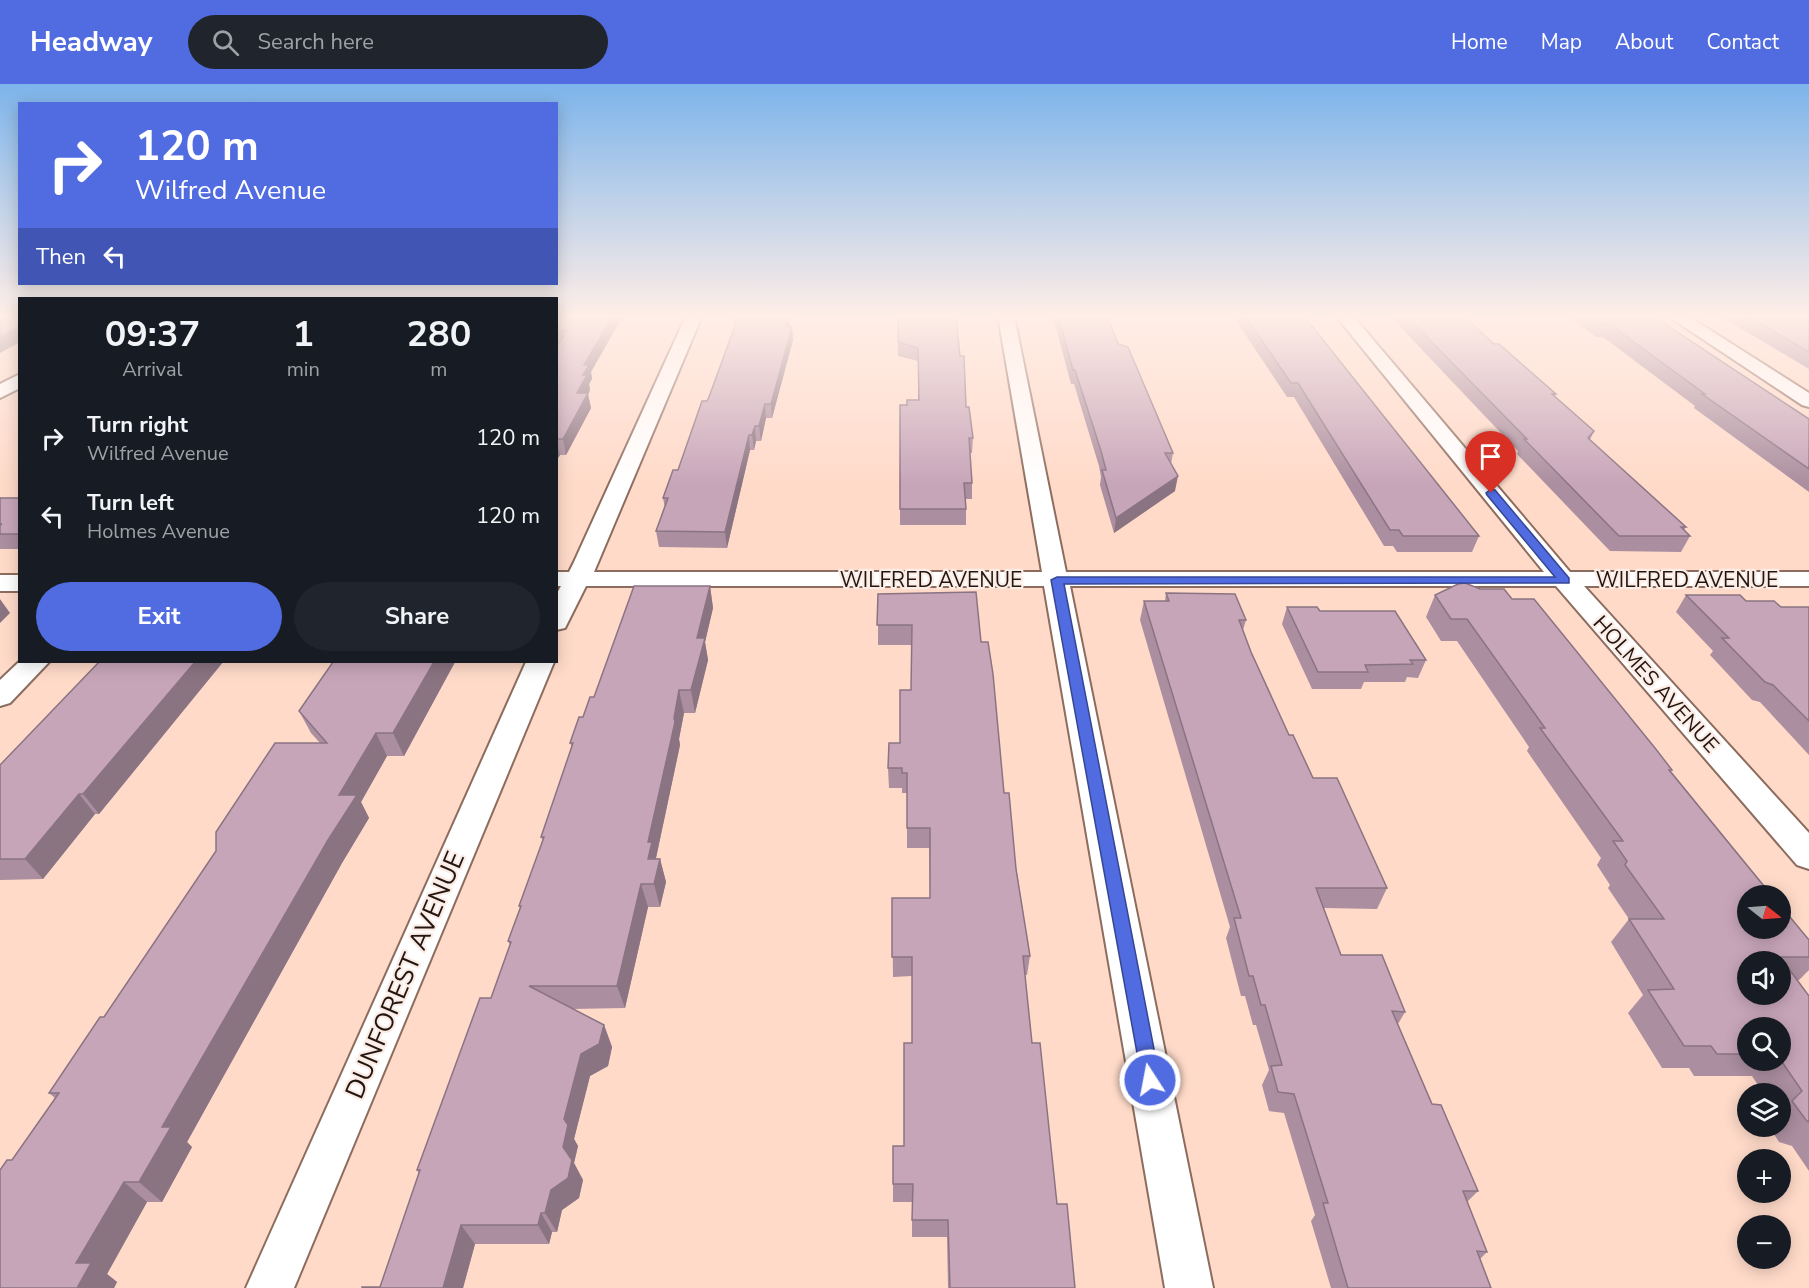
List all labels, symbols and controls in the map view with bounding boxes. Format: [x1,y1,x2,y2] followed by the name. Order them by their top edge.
[188,15,608,69] search box
[30,23,152,61] text: Headway
[209,26,242,59] icon: search
[257,27,374,57] text: Search here
[1451,28,1508,56] text: Home
[1541,28,1582,56] text: Map
[1615,28,1673,56] text: About
[1706,28,1779,56] text: Contact
[135,118,259,175] text: 120 m
[36,126,114,204] icon: right
[135,172,326,209] text: Wilfred Avenue
[98,240,131,273] icon: left
[36,242,86,272] text: Then
[105,310,200,359] text: 09:37
[292,310,314,359] text: 1
[406,310,471,359] text: 280
[122,356,182,383] text: Arrival
[287,356,320,383] text: min
[430,356,447,383] text: m
[87,410,188,440] text: Turn right
[36,422,69,455] icon: right
[476,423,540,453] text: 120 m
[1465,431,1516,493] pin
[87,440,229,467] text: Wilfred Avenue
[1474,440,1507,473] icon: arrive
[87,488,174,518] text: Turn left
[36,500,69,533] icon: left
[476,501,540,531] text: 120 m
[87,518,230,545] text: Holmes Avenue
[840,566,1022,594] street label: WILFRED AVENUE
[1596,566,1778,594] street label: WILFRED AVENUE
[36,582,282,651] button: Exit
[294,582,540,651] button: Share
[1587,609,1725,759] street label: HOLMES AVENUE
[337,846,473,1104] street label: DUNFOREST AVENUE
[1737,885,1791,939] north arrow
[1737,885,1791,1269] map controls
[1737,951,1791,1005] button: sound
[1737,1017,1791,1071] button: search
[1118,1048,1182,1112] position arrow
[1737,1083,1791,1137] button: layers
[1737,1149,1791,1203] button: +
[1737,1215,1791,1269] button: −

